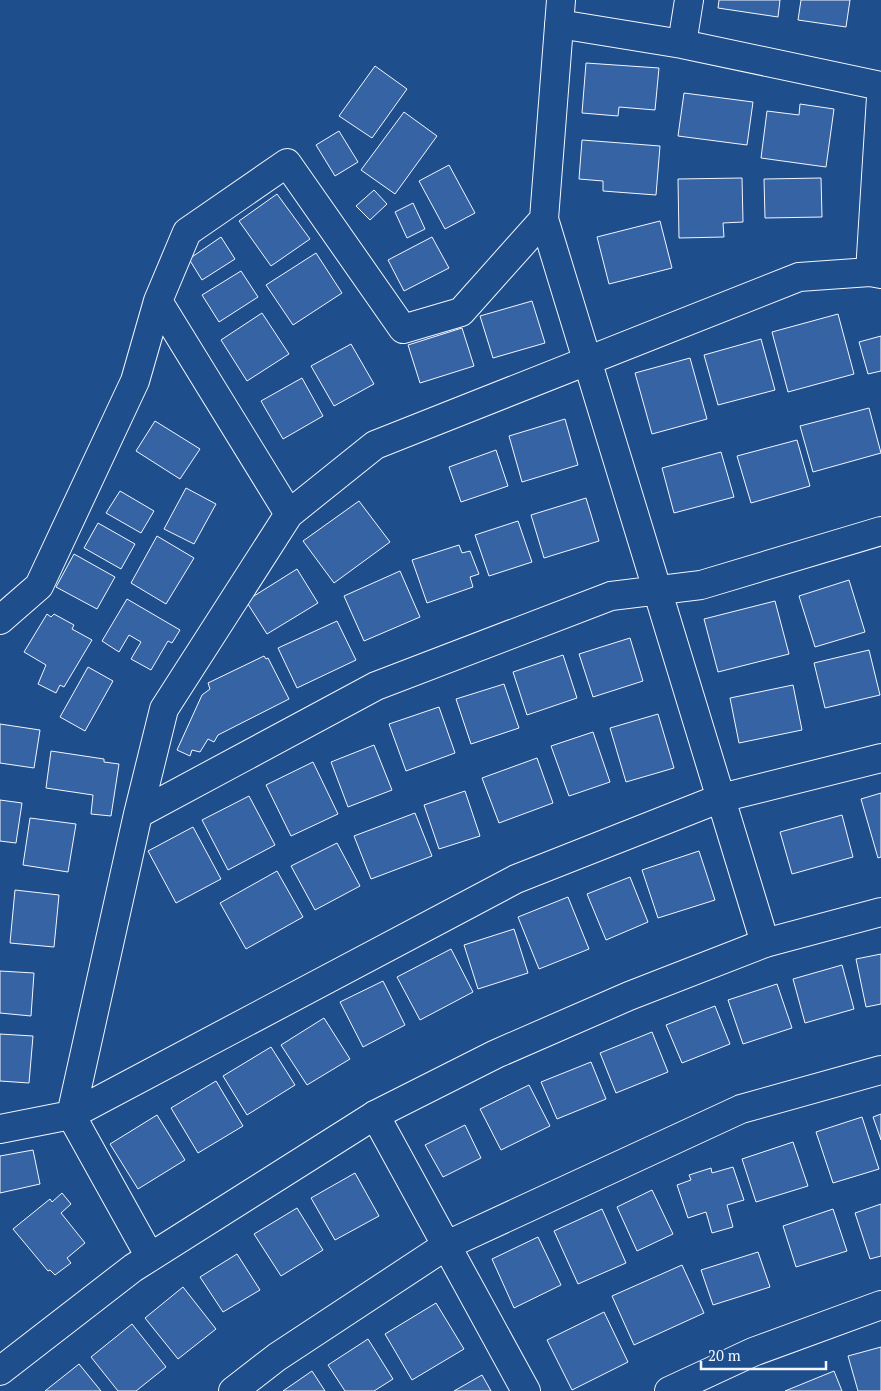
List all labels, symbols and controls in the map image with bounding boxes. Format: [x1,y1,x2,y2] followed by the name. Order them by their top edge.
[701,1338,826,1370] scale bar
[708,1345,741,1365] text: 20 m

